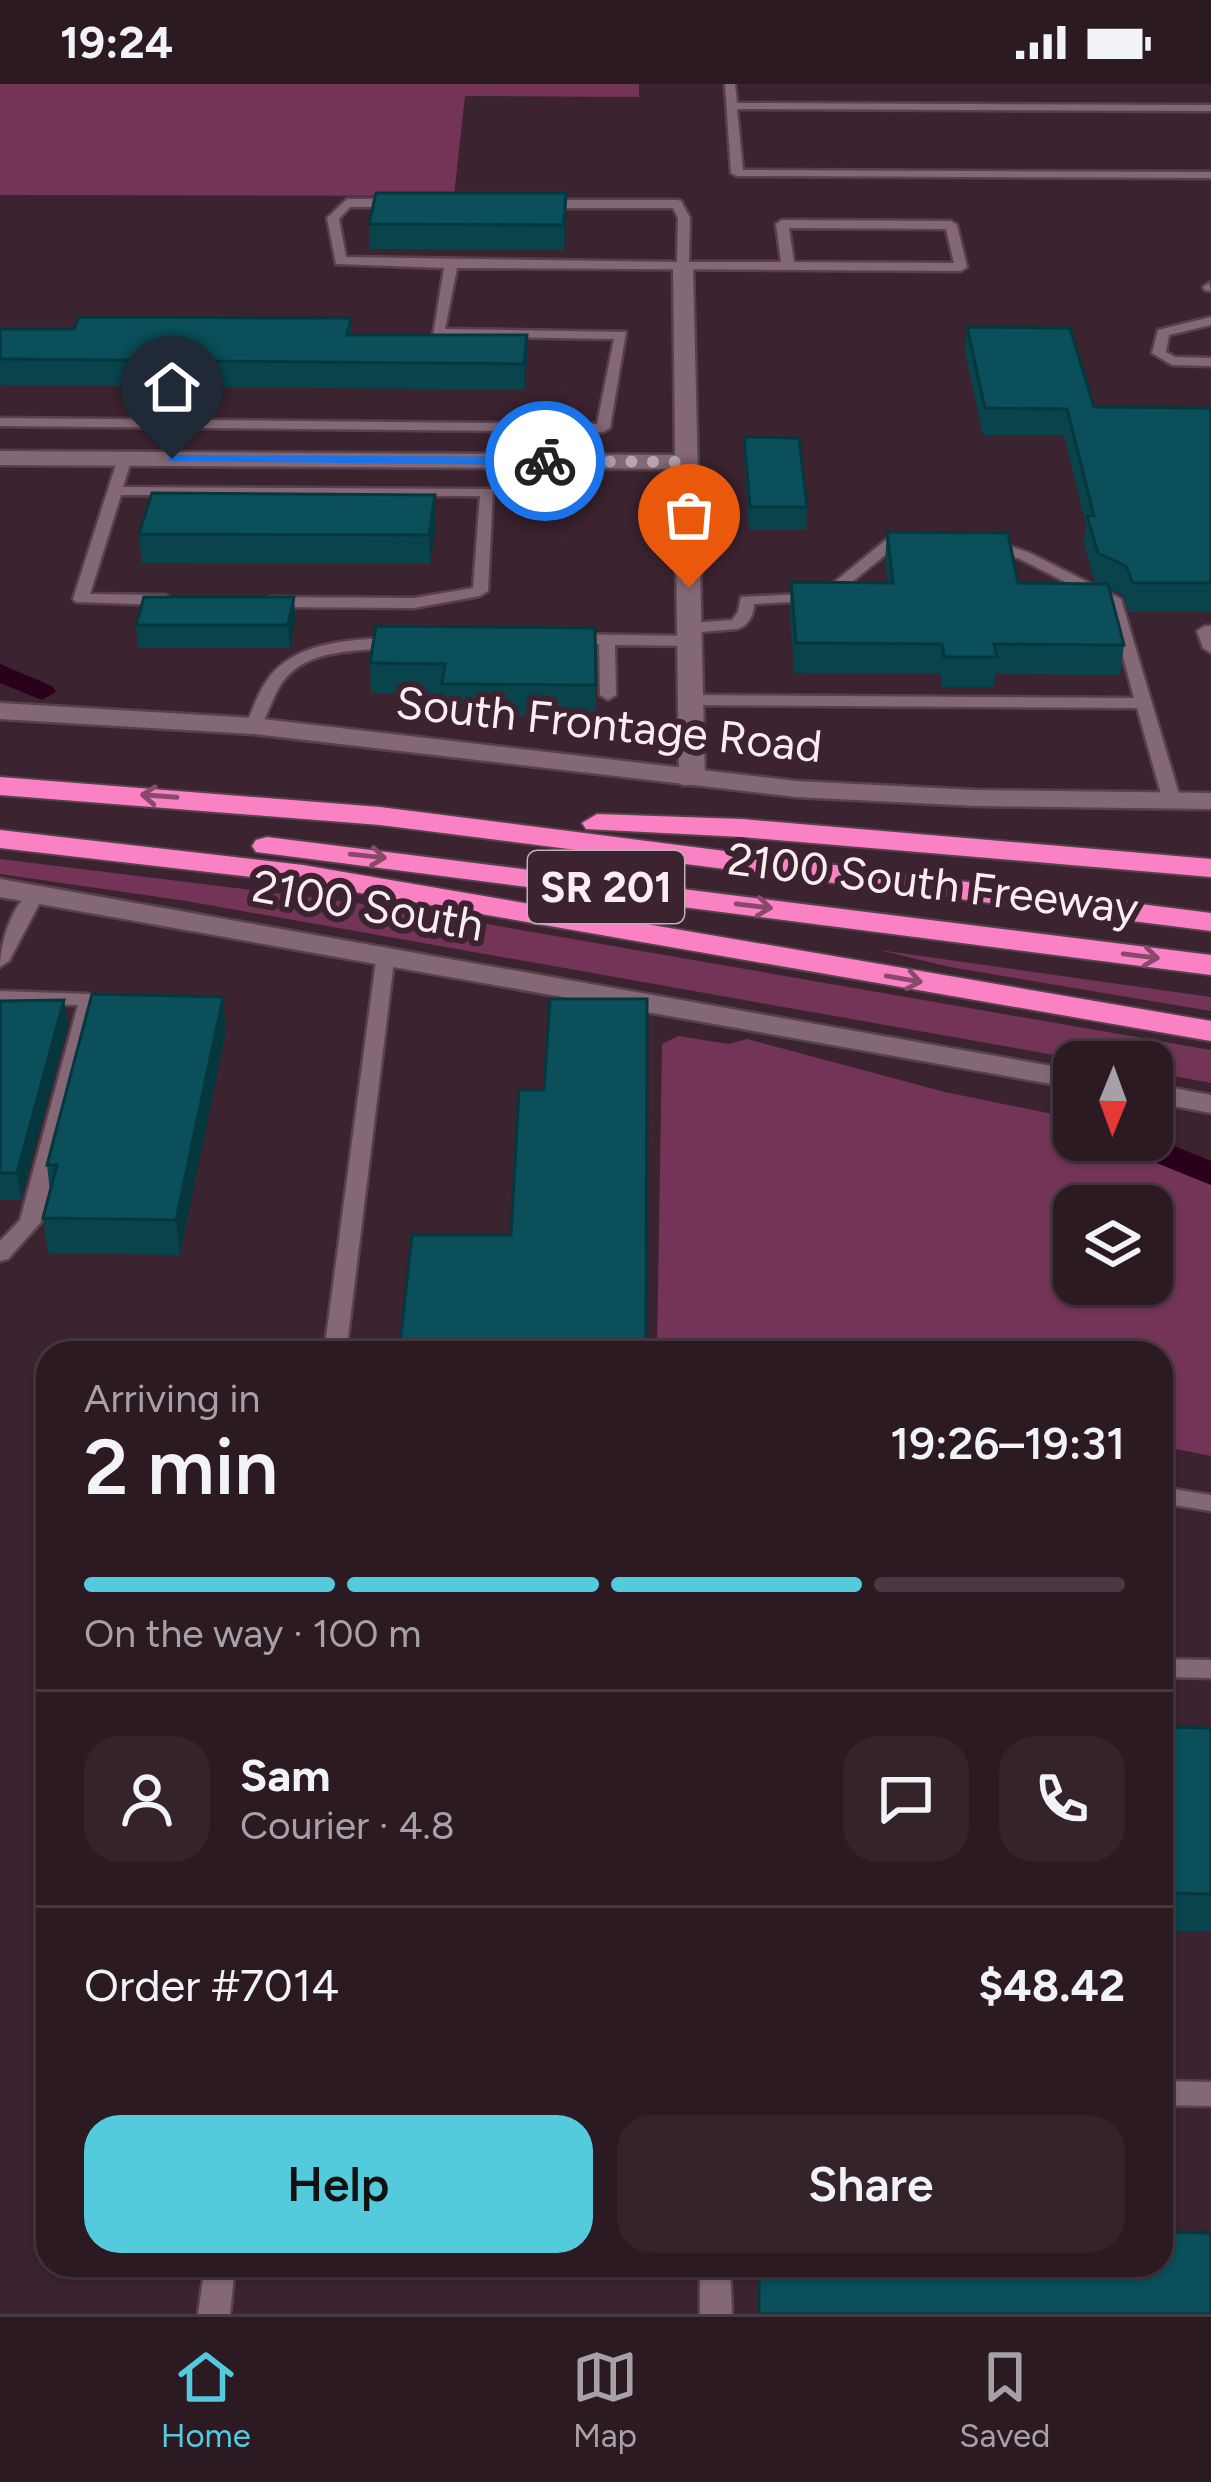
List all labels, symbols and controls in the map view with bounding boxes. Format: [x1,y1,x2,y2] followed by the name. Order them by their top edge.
[60,15,173,69] text: 19:24
[121,336,223,459] pin
[139,354,205,420] icon: home
[485,401,605,521] courier
[512,428,578,494] icon: bike
[638,464,740,587] pin
[656,482,722,548] icon: bag
[393,675,825,773] street label: South Frontage Road
[140,784,179,807] one-way arrow
[725,831,1142,935] street label: 2100 South Freeway
[347,845,386,868] one-way arrow
[528,851,684,923] road number: SR 201
[248,858,488,952] street label: 2100 South
[734,895,773,917] one-way arrow
[1121,945,1160,967] one-way arrow
[884,968,923,991] one-way arrow
[1053,1041,1173,1161] north arrow
[1053,1041,1173,1305] map controls
[1053,1185,1173,1305] button: layers
[84,1375,260,1422] text: Arriving in
[890,1416,1125,1470] text: 19:26–19:31
[84,1420,278,1514] text: 2 min
[84,1610,421,1657] text: On the way · 100 m
[84,1736,210,1862] button: person
[843,1736,969,1862] button: chat
[999,1736,1125,1862] button: phone
[240,1748,331,1802] text: Sam
[240,1802,455,1849] text: Courier · 4.8
[84,1958,339,2012] text: Order #7014
[978,1958,1125,2012] text: $48.42
[84,2115,593,2253] button: Help
[617,2115,1125,2253] button: Share
[161,2344,251,2455] tab: Home
[572,2344,638,2455] tab: Map
[959,2344,1050,2455] tab: Saved

